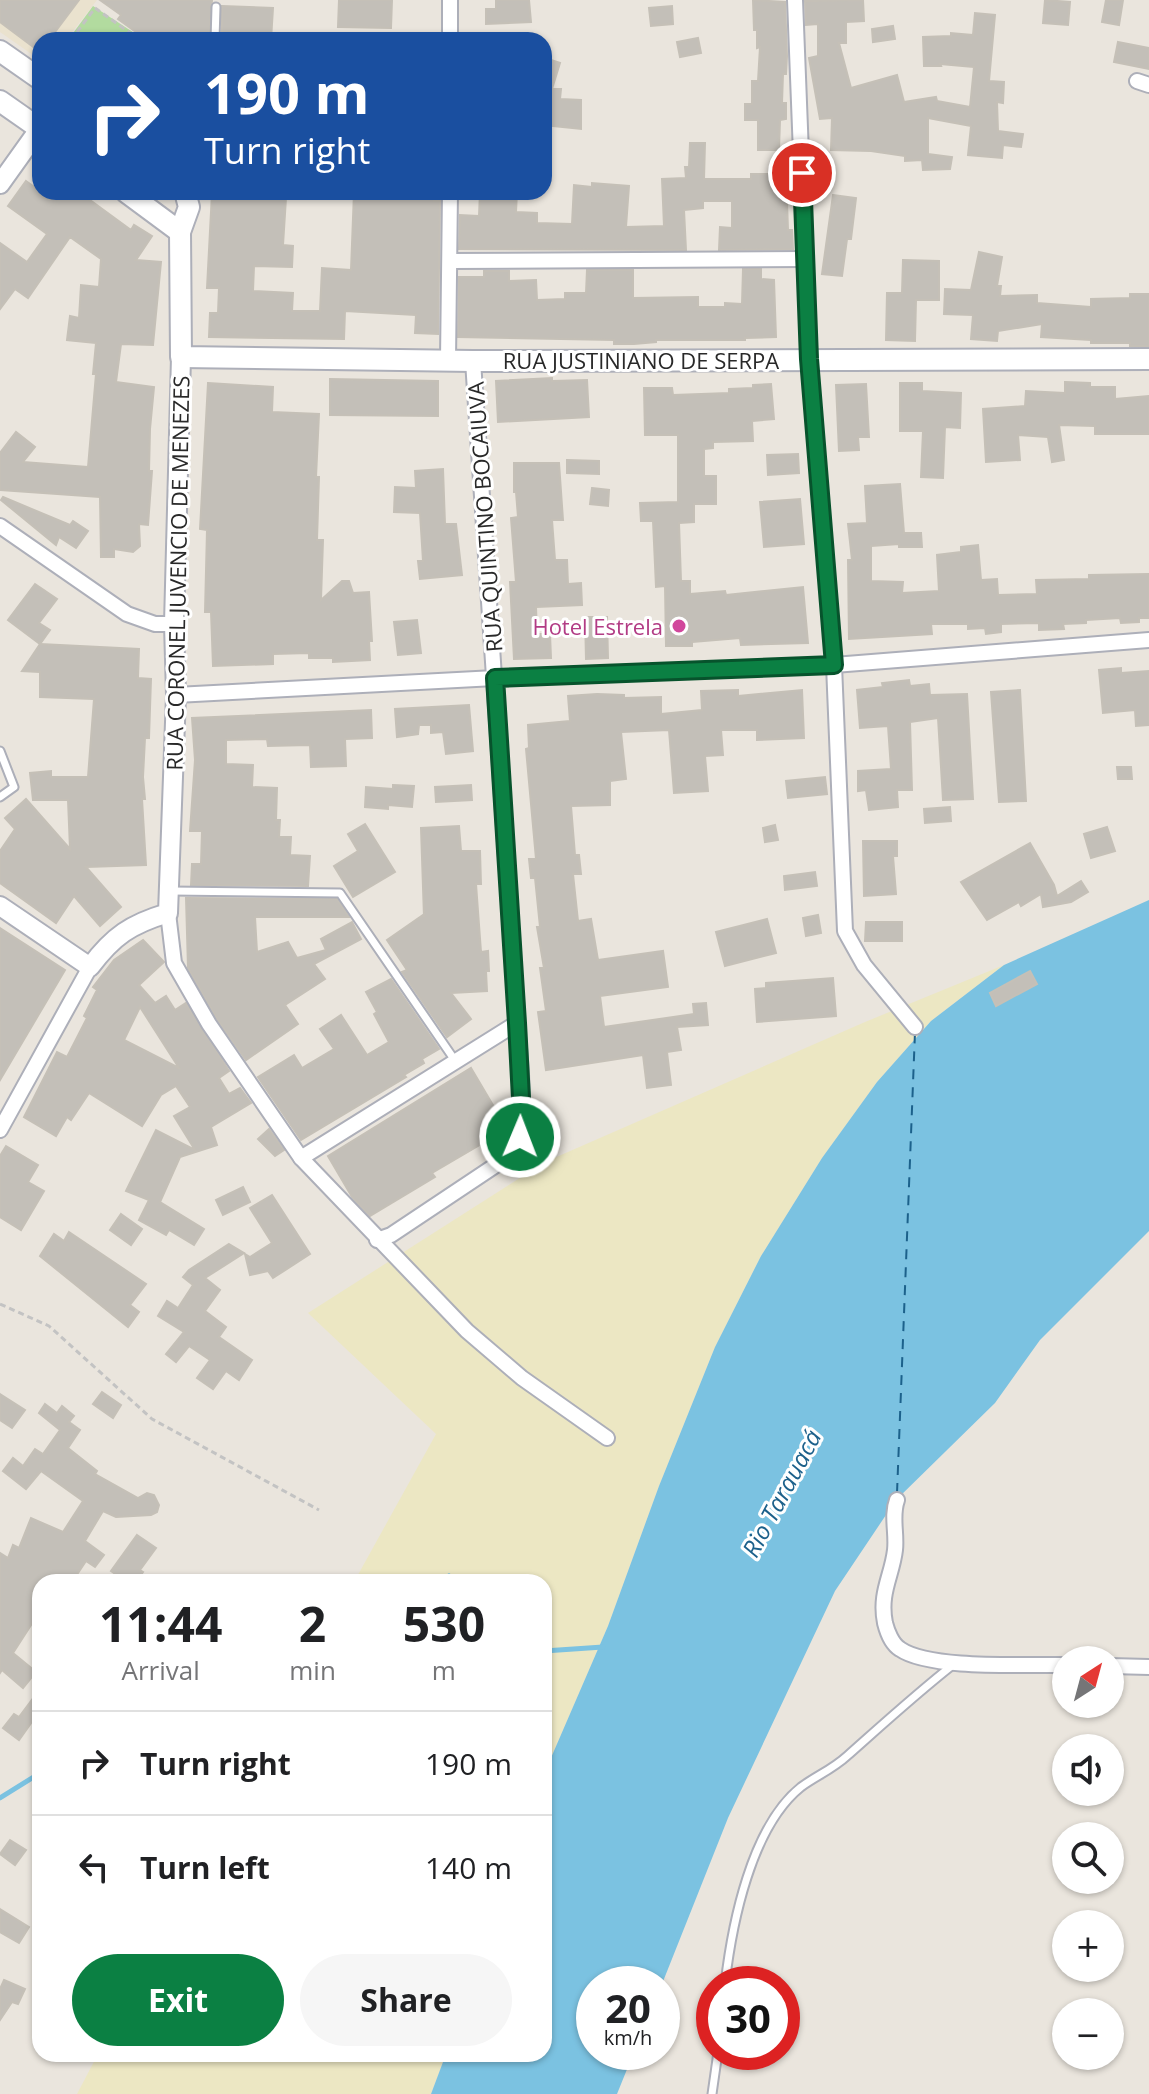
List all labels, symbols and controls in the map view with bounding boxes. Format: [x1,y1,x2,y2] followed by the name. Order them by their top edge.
[204,54,370,130] text: 190 m
[72,64,176,168] icon: right
[204,126,370,175] text: Turn right
[768,139,836,207] pin
[780,151,824,195] icon: arrive
[503,345,779,375] street label: RUA JUSTINIANO DE SERPA
[159,375,195,771] street label: RUA CORONEL JUVENCIO DE MENEZES
[460,381,508,653] street label: RUA QUINTINO BOCAIUVA
[532,611,663,641] place label: Hotel Estrela
[670,617,688,635] marker: Hotel Estrela
[478,1095,562,1179] position arrow
[734,1423,829,1563] water label: Rio Tarauacá
[99,1591,222,1656] text: 11:44
[299,1591,326,1656] text: 2
[403,1591,485,1656] text: 530
[1052,1646,1124,1718] north arrow
[1052,1646,1124,2070] map controls
[121,1652,200,1688] text: Arrival
[289,1652,336,1688] text: min
[432,1652,456,1688] text: m
[1052,1734,1124,1806] button: sound
[72,1741,116,1785] icon: right
[140,1743,291,1784] text: Turn right
[425,1743,512,1784] text: 190 m
[1052,1822,1124,1894] button: search
[72,1845,116,1889] icon: left
[140,1847,270,1888] text: Turn left
[425,1847,512,1888] text: 140 m
[1052,1910,1124,1982] button: +
[72,1954,284,2046] button: Exit
[300,1954,512,2046] button: Share
[696,1966,800,2070] speed limit sign: 30
[605,1980,651,2035] text: 20
[1052,1998,1124,2070] button: −
[604,2024,652,2051] text: km/h

